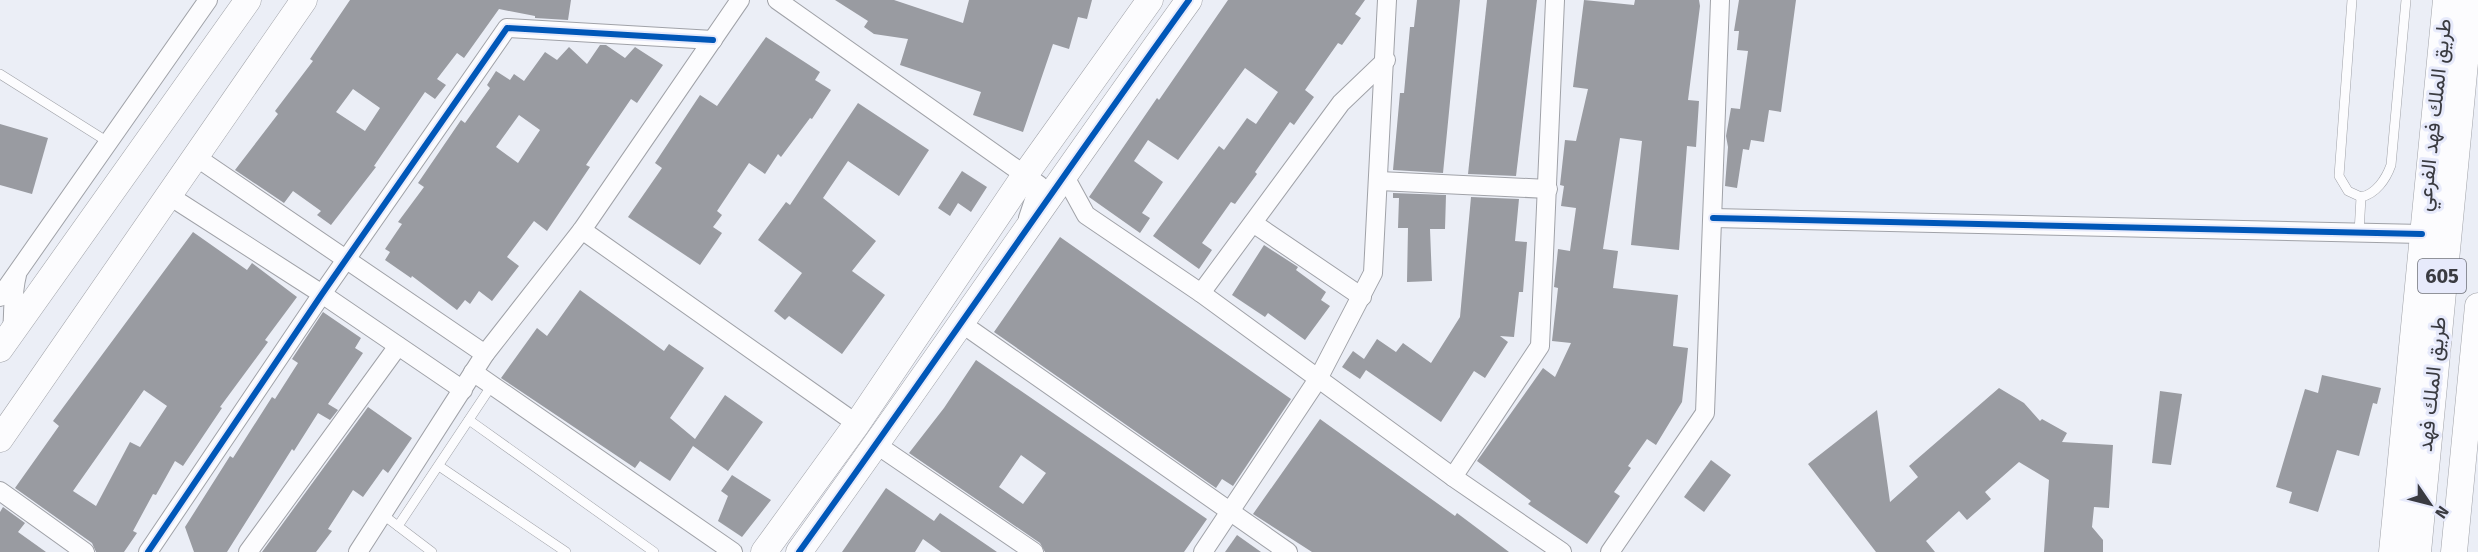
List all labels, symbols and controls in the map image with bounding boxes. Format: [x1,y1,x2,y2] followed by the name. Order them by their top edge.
[2411,17,2461,213] street label: طريق الملك فهد الفرعي
[2418,259,2466,293] road number: 605
[2412,315,2452,453] street label: طريق الملك فهد
[2400,474,2460,534] north arrow
[2431,503,2453,522] text: N

